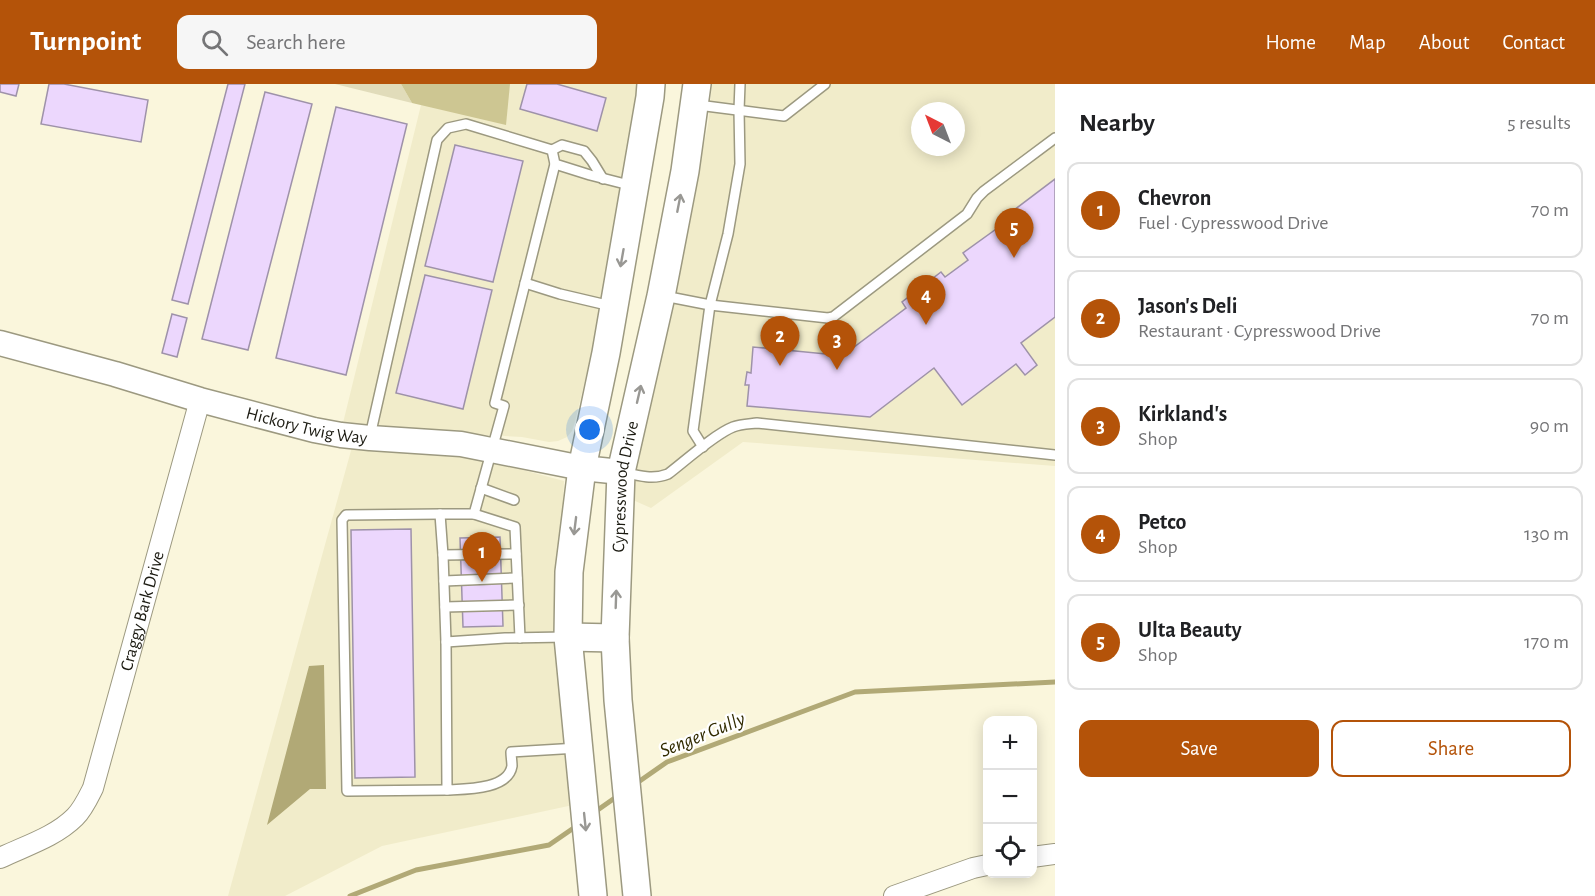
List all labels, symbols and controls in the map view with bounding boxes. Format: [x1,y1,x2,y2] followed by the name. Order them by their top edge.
[177,15,597,69] search box
[198,26,231,59] icon: search
[30,28,141,56] text: Turnpoint
[246,31,346,53] text: Search here
[1265,32,1316,53] text: Home
[1349,32,1386,53] text: Map
[1419,32,1469,53] text: About
[1502,32,1565,53] text: Contact
[911,102,965,156] north arrow
[1079,110,1155,136] text: Nearby
[1507,113,1571,133] text: 5 results
[1138,187,1211,209] text: Chevron
[674,194,685,214] one-way arrow
[1097,200,1104,220] text: 1
[1531,200,1569,220] text: 70 m
[994,208,1034,258] pin: 5
[1138,213,1329,233] text: Fuel · Cypresswood Drive
[616,248,627,268] one-way arrow
[906,276,946,325] pin: 4
[1138,295,1238,317] text: Jason's Deli
[1096,308,1105,328] text: 2
[1531,308,1569,328] text: 70 m
[760,316,800,366] pin: 2
[818,320,856,370] pin: 3
[1138,321,1381,341] text: Restaurant · Cypresswood Drive
[634,385,645,404] one-way arrow
[1138,403,1227,425] text: Kirkland's
[244,405,369,448] street label: Hickory Twig Way
[575,415,604,444] your location
[1096,416,1105,436] text: 3
[1530,416,1569,436] text: 90 m
[610,419,642,553] street label: Cypresswood Drive
[1138,429,1178,449] text: Shop
[1138,511,1187,533] text: Petco
[569,516,580,536] one-way arrow
[1095,524,1106,544] text: 4
[1524,524,1569,544] text: 130 m
[462,532,502,582] pin: 1
[1138,537,1178,557] text: Shop
[118,549,168,673] street label: Craggy Bark Drive
[610,590,621,610] one-way arrow
[1138,619,1242,641] text: Ulta Beauty
[1096,632,1105,652] text: 5
[1524,632,1569,652] text: 170 m
[1138,645,1178,665] text: Shop
[657,709,749,761] water label: Senger Gully
[983,716,1037,878] map controls
[983,716,1037,770] button: +
[1079,720,1319,777] button: Save
[1331,720,1571,777] button: Share
[983,770,1037,824] button: −
[580,811,591,831] one-way arrow
[983,824,1037,878] button: locate

